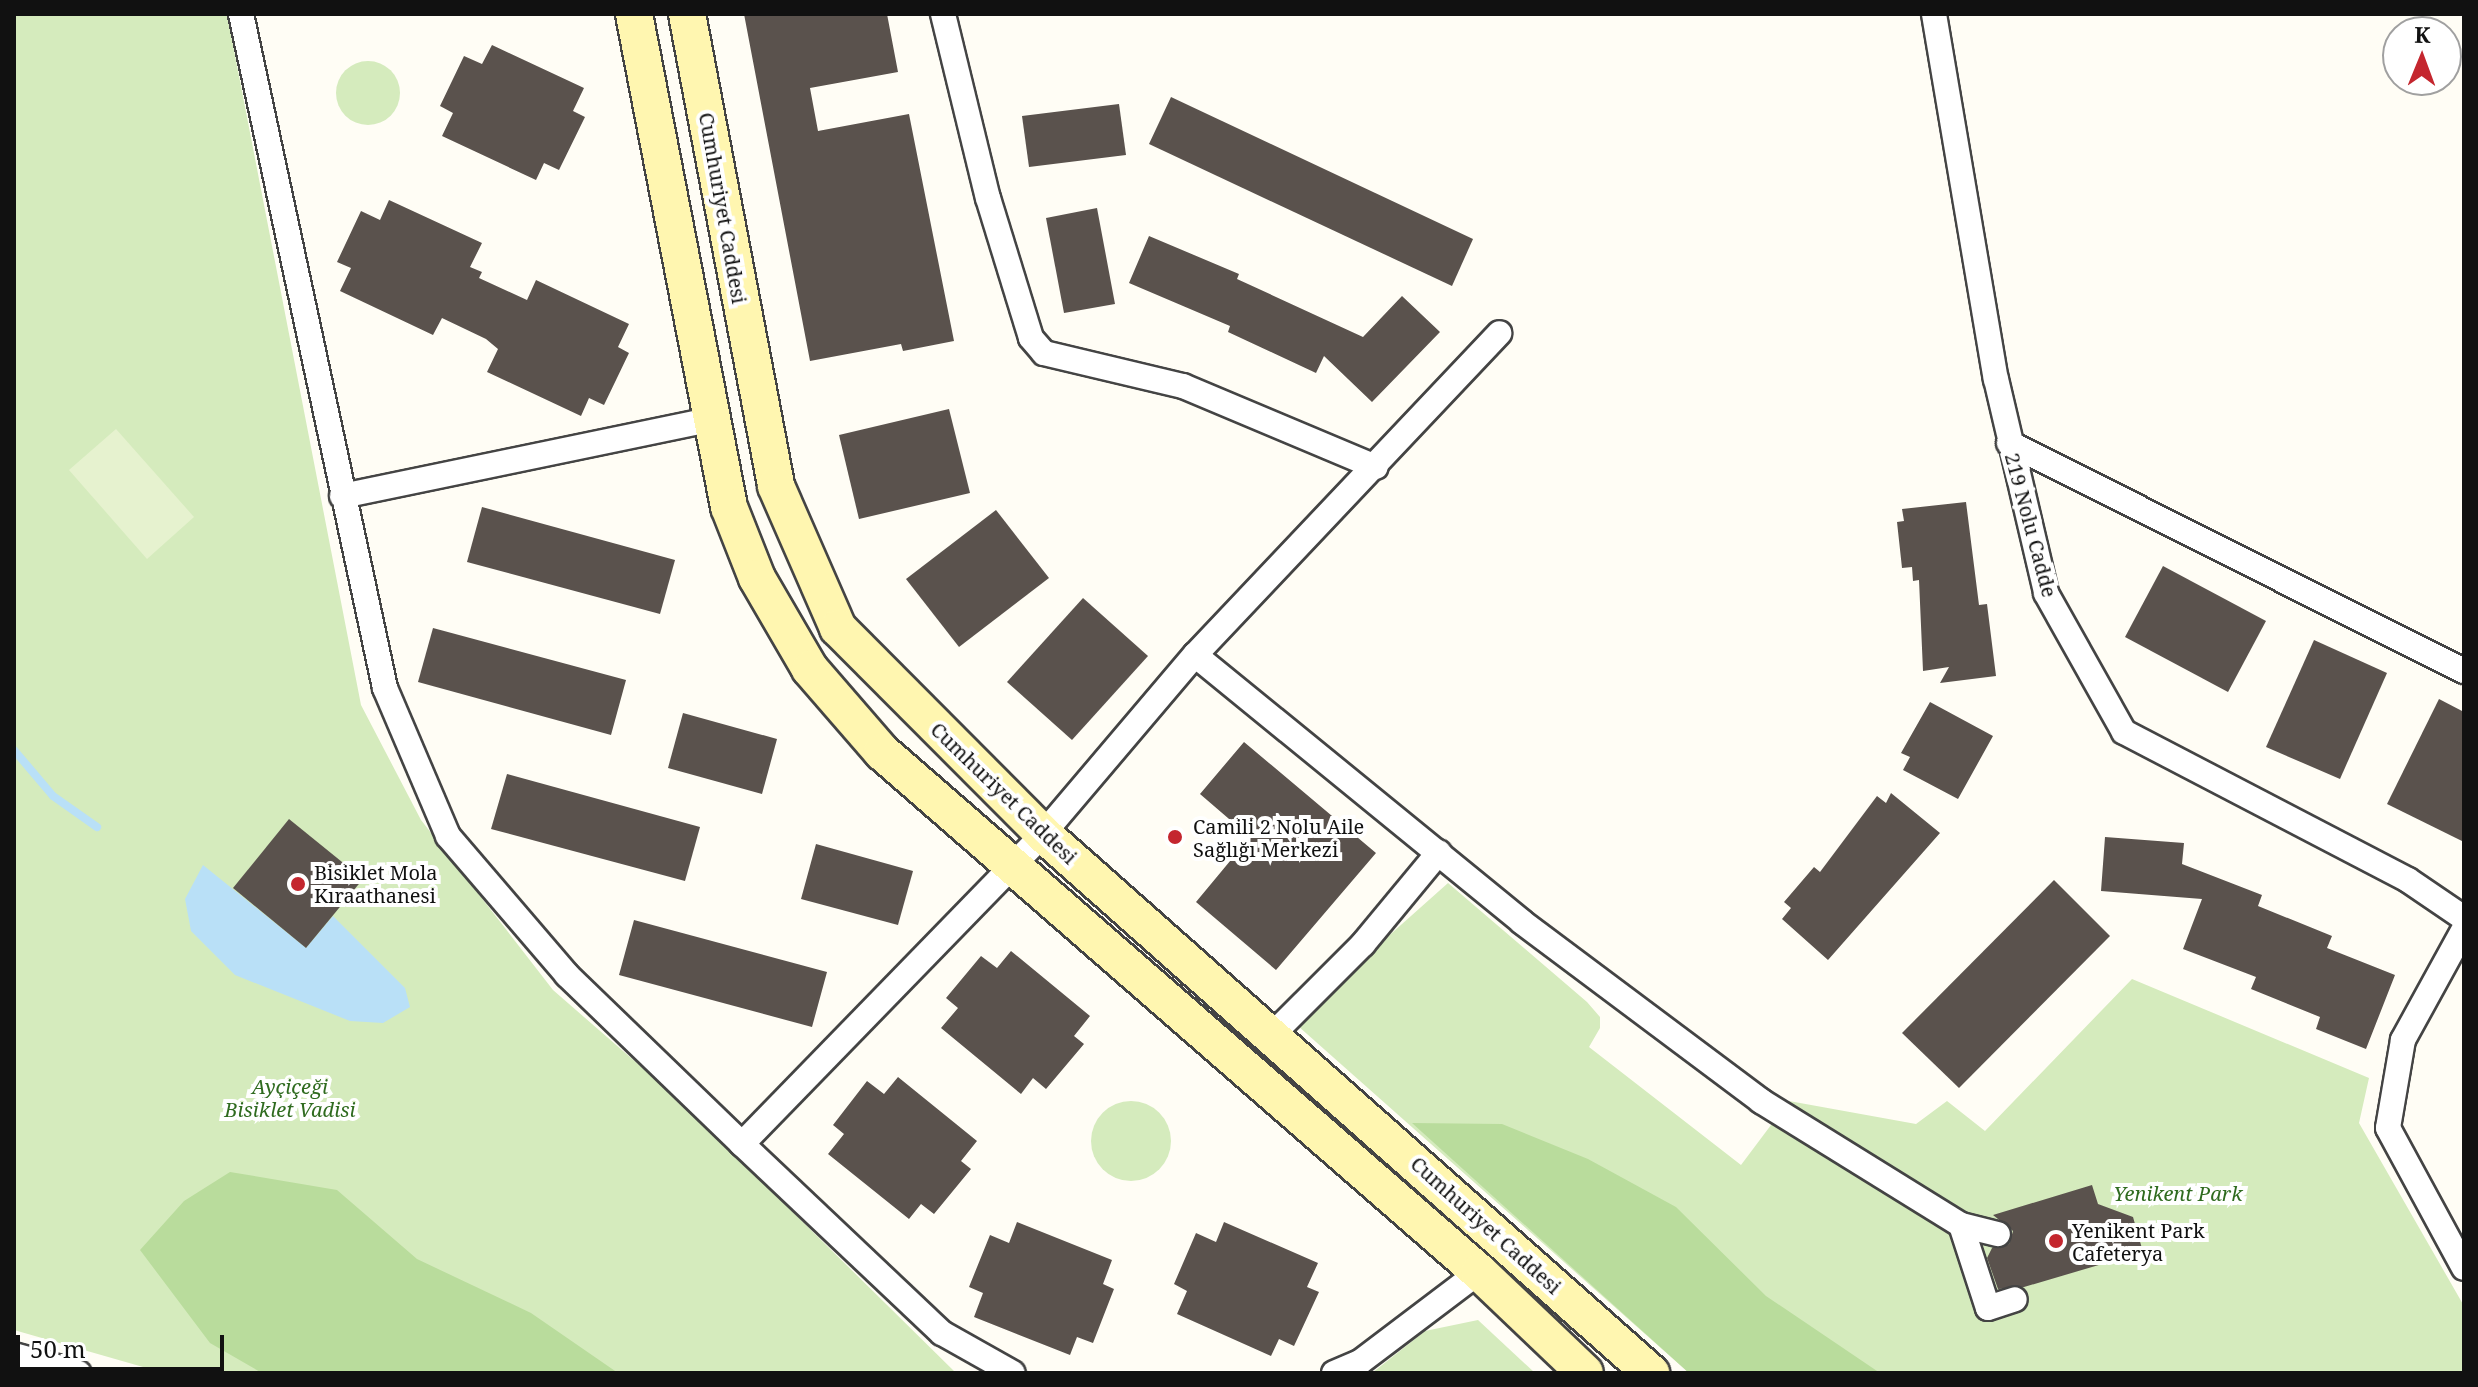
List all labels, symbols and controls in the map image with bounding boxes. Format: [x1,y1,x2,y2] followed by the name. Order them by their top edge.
[2382,16,2462,96] north arrow
[2414,19,2431,49] text: K
[694,111,752,305] street label: Cumhuriyet Caddesi
[2000,450,2062,600] street label: 219 Nolu Cadde
[926,717,1082,869] street label: Cumhuriyet Caddesi
[1193,814,1364,861] place label: Camili 2 Nolu Aile Sağlığı Merkezi
[1164,826,1186,848] marker: Camili 2 Nolu Aile Sağlığı Merkezi
[314,860,437,907] place label: Bisiklet Mola Kıraathanesi
[289,875,307,893] marker: Bisiklet Mola Kıraathanesi
[224,1075,356,1122] park label: Ayçiçeği Bisiklet Vadisi
[1406,1151,1566,1299] street label: Cumhuriyet Caddesi
[2113,1181,2243,1205] park label: Yenikent Park
[2072,1218,2205,1265] place label: Yenikent Park Cafeterya
[2047,1232,2065,1250] marker: Yenikent Park Cafeterya
[20,1319,228,1369] scale bar
[30,1332,86,1365] text: 50 m

